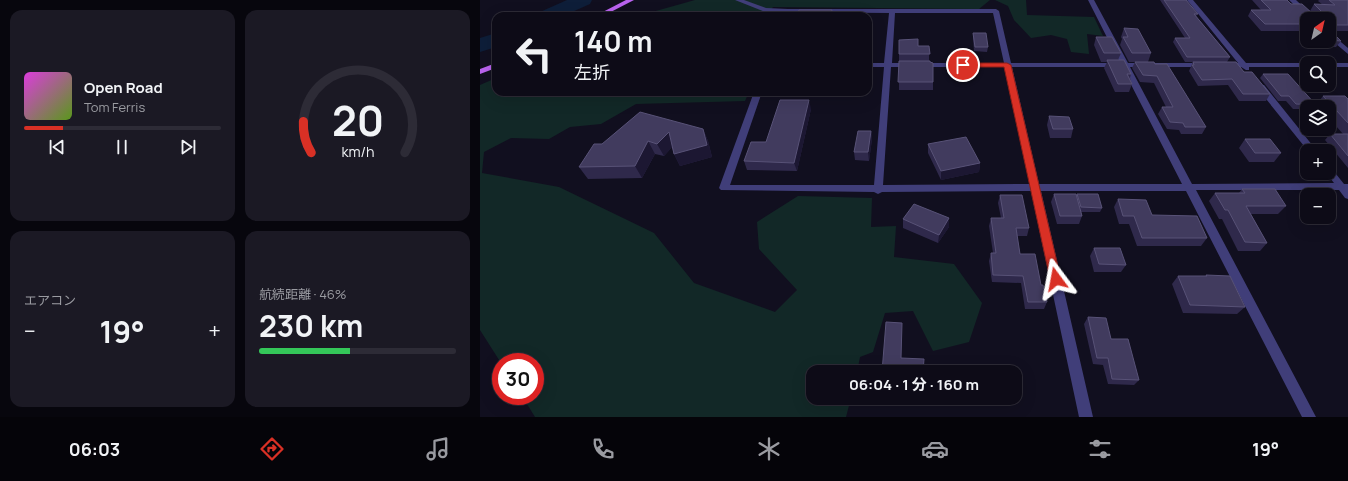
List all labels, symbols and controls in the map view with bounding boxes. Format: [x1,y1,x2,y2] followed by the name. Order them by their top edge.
[1300,12,1336,48] north arrow
[1300,12,1336,224] map controls
[574,22,653,60] text: 140 m
[508,28,560,80] icon: left
[946,48,980,82] pin
[952,54,974,76] icon: arrive
[1300,56,1336,92] button: search
[574,60,610,84] text: 左折
[84,77,163,98] text: Open Road
[331,92,384,148] text: 20
[84,98,145,116] text: Tom Ferris
[1300,100,1336,136] button: layers
[46,136,68,158] icon: previous
[111,136,133,158] icon: pause
[177,136,199,158] icon: next
[341,142,374,161] text: km/h
[1300,144,1336,180] button: +
[1300,188,1336,224] button: −
[1035,258,1077,300] position arrow
[259,285,347,303] text: 航続距離 · 46%
[24,291,76,309] text: エアコン
[259,305,363,346] text: 230 km
[99,311,145,352] text: 19°
[24,316,36,346] text: −
[208,316,221,346] text: +
[492,353,544,405] speed limit sign: 30
[849,374,979,395] text: 06:04 · 1 分 · 160 m
[258,435,286,463] icon: directions
[424,435,452,463] icon: music
[589,435,617,463] icon: phone
[755,435,783,463] icon: climate
[921,435,949,463] icon: car
[1086,435,1114,463] icon: filters
[69,437,120,461] text: 06:03
[1252,437,1279,461] text: 19°

